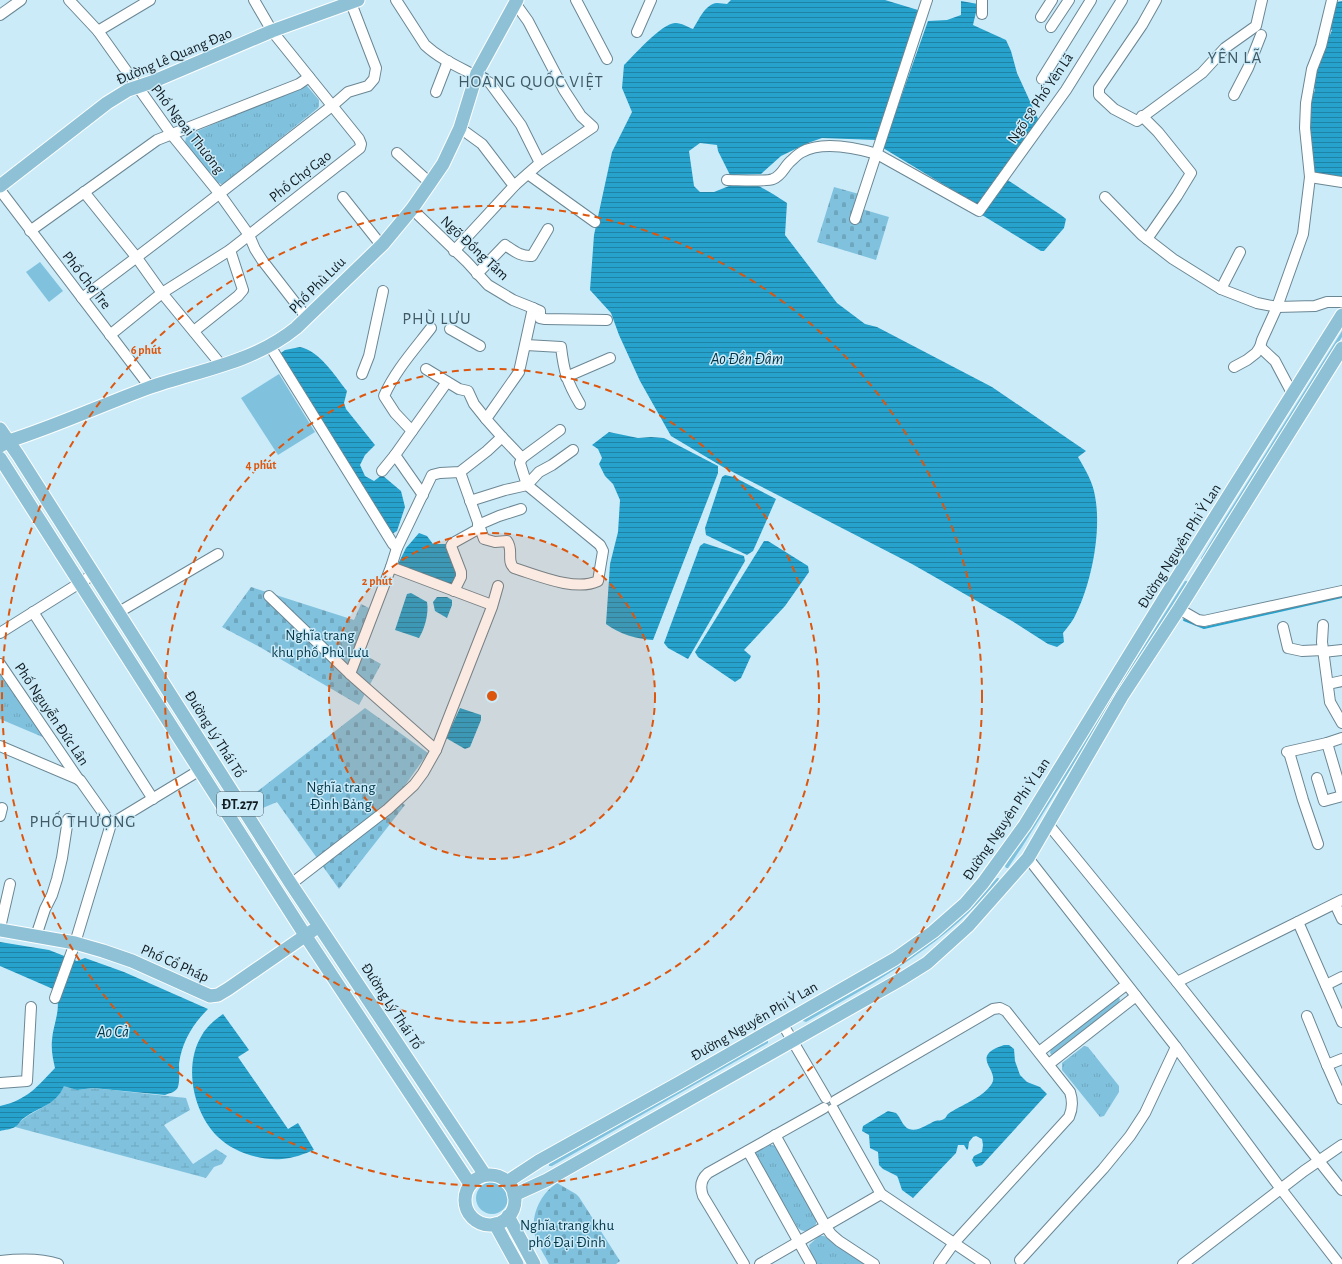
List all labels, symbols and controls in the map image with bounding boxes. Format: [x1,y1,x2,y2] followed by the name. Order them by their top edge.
[114,25,234,88] street label: Đường Lê Quang Đạo
[1208,48,1262,66] district label: YÊN LÃ
[1005,50,1076,146] street label: Ngõ 58 Phố Yên Lã
[458,70,604,91] district label: HOÀNG QUỐC VIỆT
[148,82,227,177] street label: Phố Ngoại Thương
[267,148,334,205] street label: Phố Chợ Gạo
[438,213,512,283] street label: Ngõ Đồng Tâm
[59,248,114,312] street label: Phố Chợ Tre
[286,254,349,316] street label: Phố Phù Lưu
[402,309,472,327] district label: PHÙ LƯU
[131,344,161,356] text: 6 phút
[710,351,783,367] water label: Ao Đền Đầm
[246,459,276,471] text: 4 phút
[1134,481,1224,611] street label: Đường Nguyên Phi Ỷ Lan
[362,575,392,587] text: 2 phút
[271,628,369,660] park label: Nghĩa trang khu phố Phù Lưu
[12,660,92,768] street label: Phố Nguyễn Đức Lân
[182,688,248,780] street label: Đường Lý Thái Tổ
[485,689,499,703] centre of rings
[959,755,1053,883] street label: Đường Nguyên Phi Ỷ Lan
[306,780,376,812] park label: Nghĩa trang Đình Bảng
[217,792,263,816] road number: ĐT.277
[30,810,136,830] district label: PHỐ THƯỢNG
[138,941,212,985] street label: Phố Cổ Pháp
[358,960,426,1052] street label: Đường Lý Thái Tổ
[688,978,820,1064] street label: Đường Nguyên Phi Ỷ Lan
[96,1024,129,1040] water label: Ao Cả
[520,1218,614,1250] park label: Nghĩa trang khu phố Đại Đình

